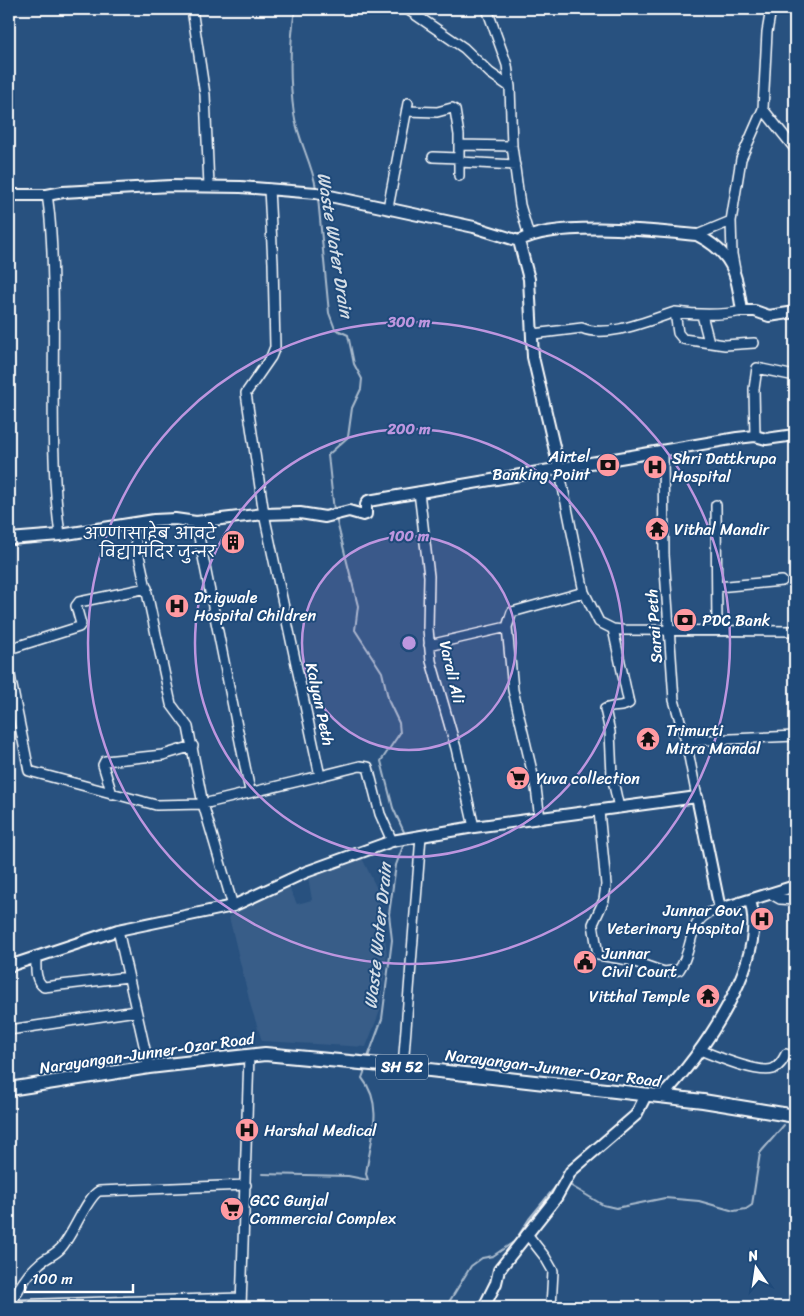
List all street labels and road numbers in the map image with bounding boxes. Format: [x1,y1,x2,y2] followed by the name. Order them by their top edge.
[637,588,671,664] street label: Sarai Peth
[431,638,473,707] street label: Varali Ali
[297,660,343,748] street label: Kalyan Peth
[38,1023,258,1082] street label: Narayangan-Junner-Ozar Road
[444,1040,664,1096] street label: Narayangan-Junner-Ozar Road
[376,1054,428,1080] road number: SH 52

